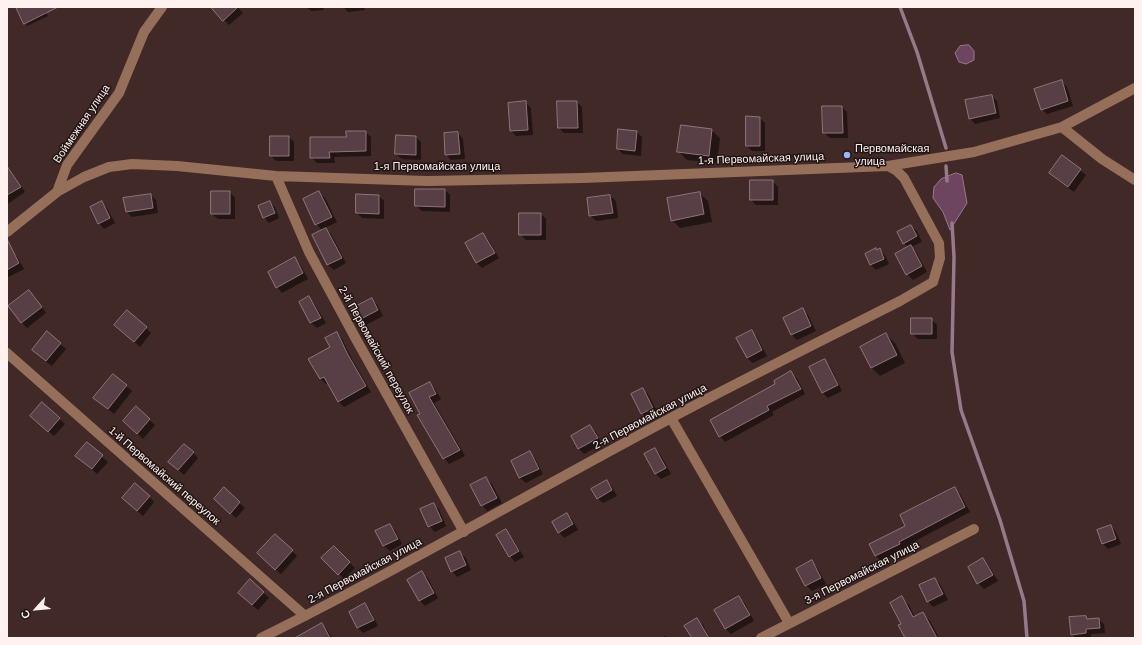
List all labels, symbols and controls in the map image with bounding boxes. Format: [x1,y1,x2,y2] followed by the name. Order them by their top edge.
[51,82,113,166] street label: Воймежная улица
[855,142,929,168] place label: Первомайская улица
[698,150,824,168] street label: 1-я Первомайская улица
[842,150,852,160] marker: Первомайская улица
[374,160,500,174] street label: 1-я Первомайская улица
[335,284,417,416] street label: 2-й Первомайский переулок
[591,381,709,453] street label: 2-я Первомайская улица
[106,424,222,528] street label: 1-й Первомайский переулок
[306,535,424,607] street label: 2-я Первомайская улица
[803,538,921,608] street label: 3-я Первомайская улица
[16,589,56,629] north arrow
[18,608,32,621] text: С

